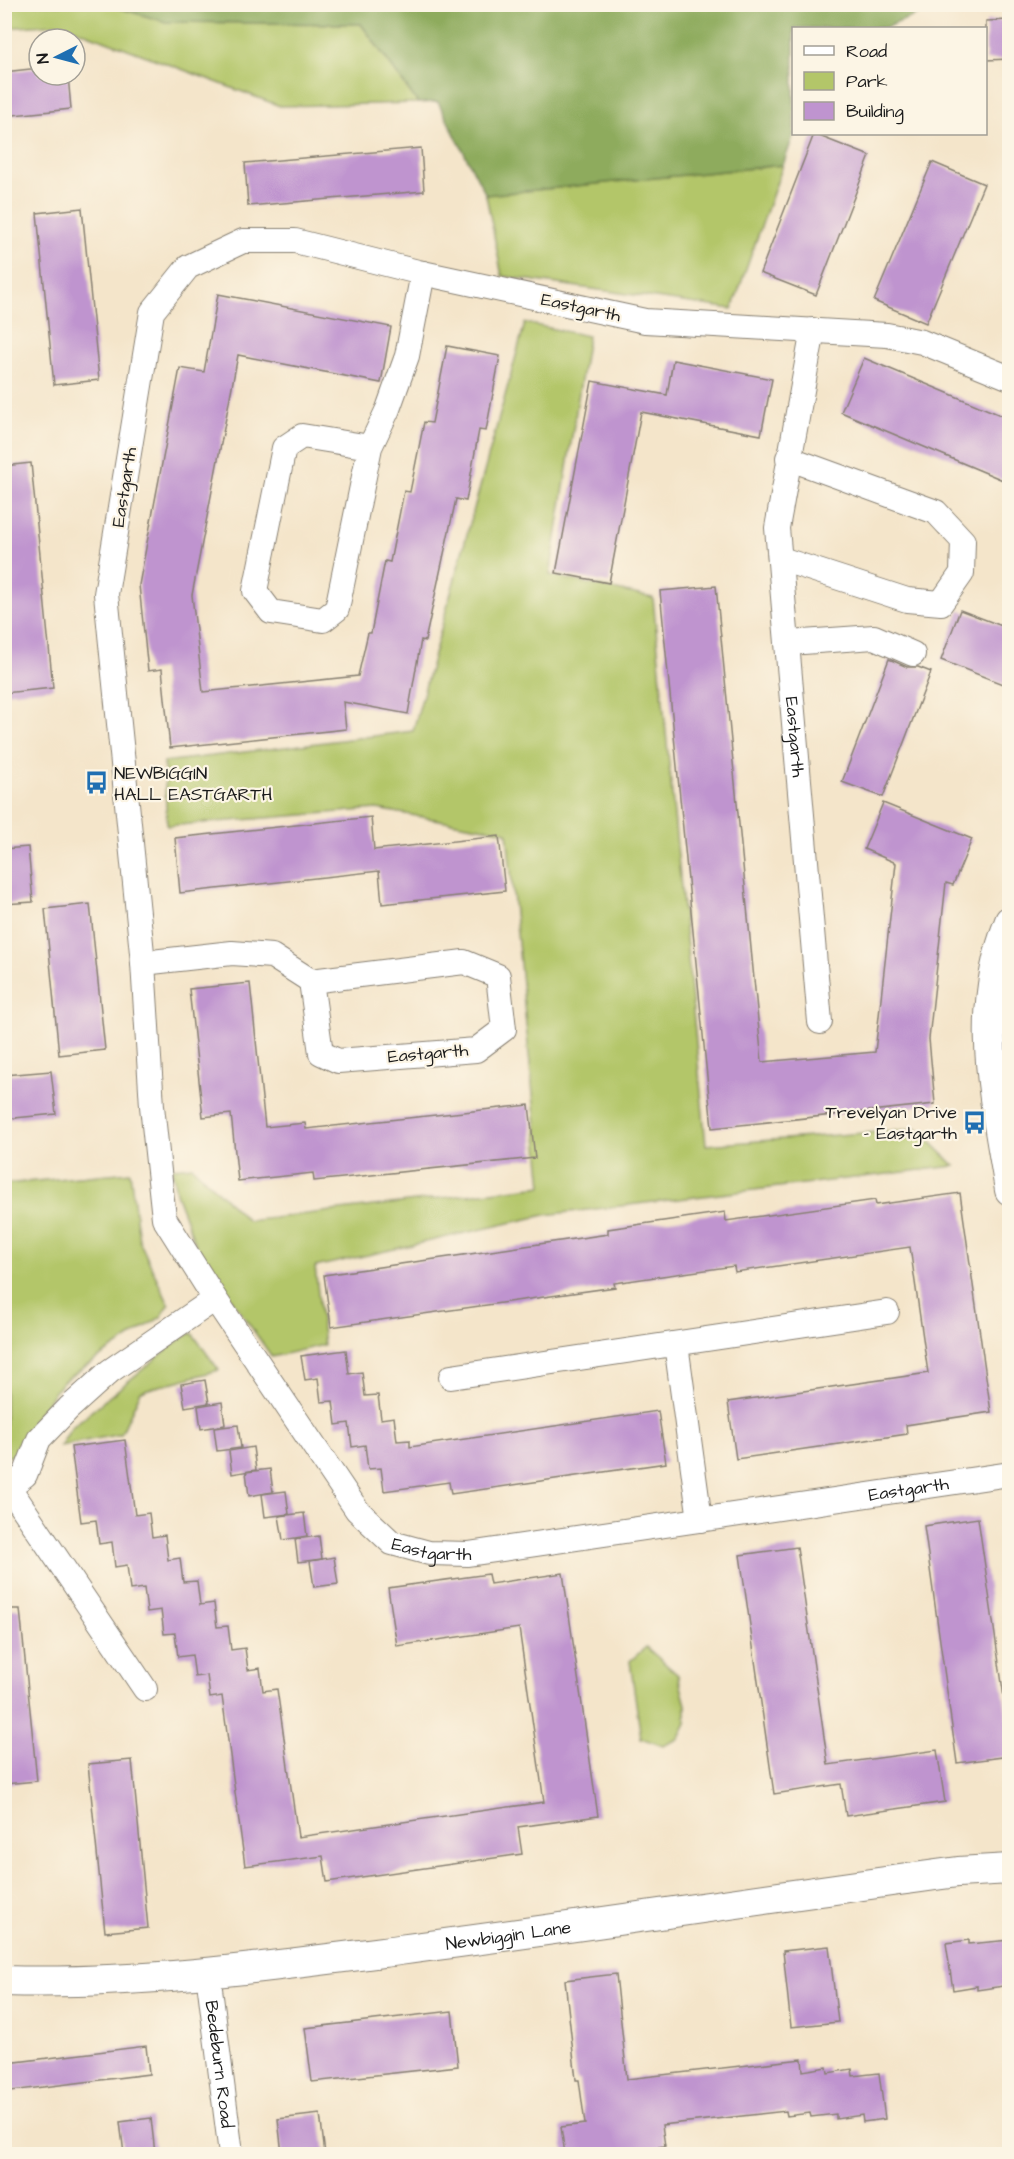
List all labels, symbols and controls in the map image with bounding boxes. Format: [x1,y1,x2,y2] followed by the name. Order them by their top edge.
[27,27,87,87] north arrow
[792,27,987,135] legend
[846,39,887,64] text: Road
[32,52,55,65] text: N
[846,69,888,94] text: Park
[846,99,904,125] text: Building
[539,287,623,329] street label: Eastgarth
[106,445,144,529] street label: Eastgarth
[779,696,811,778] street label: Eastgarth
[114,761,273,807] place label: NEWBIGGIN HALL EASTGARTH
[83,770,109,796] bus stop icon: NEWBIGGIN HALL EASTGARTH
[387,1038,469,1070] street label: Eastgarth
[826,1100,957,1147] place label: Trevelyan Drive - Eastgarth
[962,1109,988,1135] bus stop icon: Trevelyan Drive - Eastgarth
[867,1471,950,1508] street label: Eastgarth
[389,1531,472,1567] street label: Eastgarth
[444,1915,573,1957] street label: Newbiggin Lane
[199,1999,240,2130] street label: Bedeburn Road

